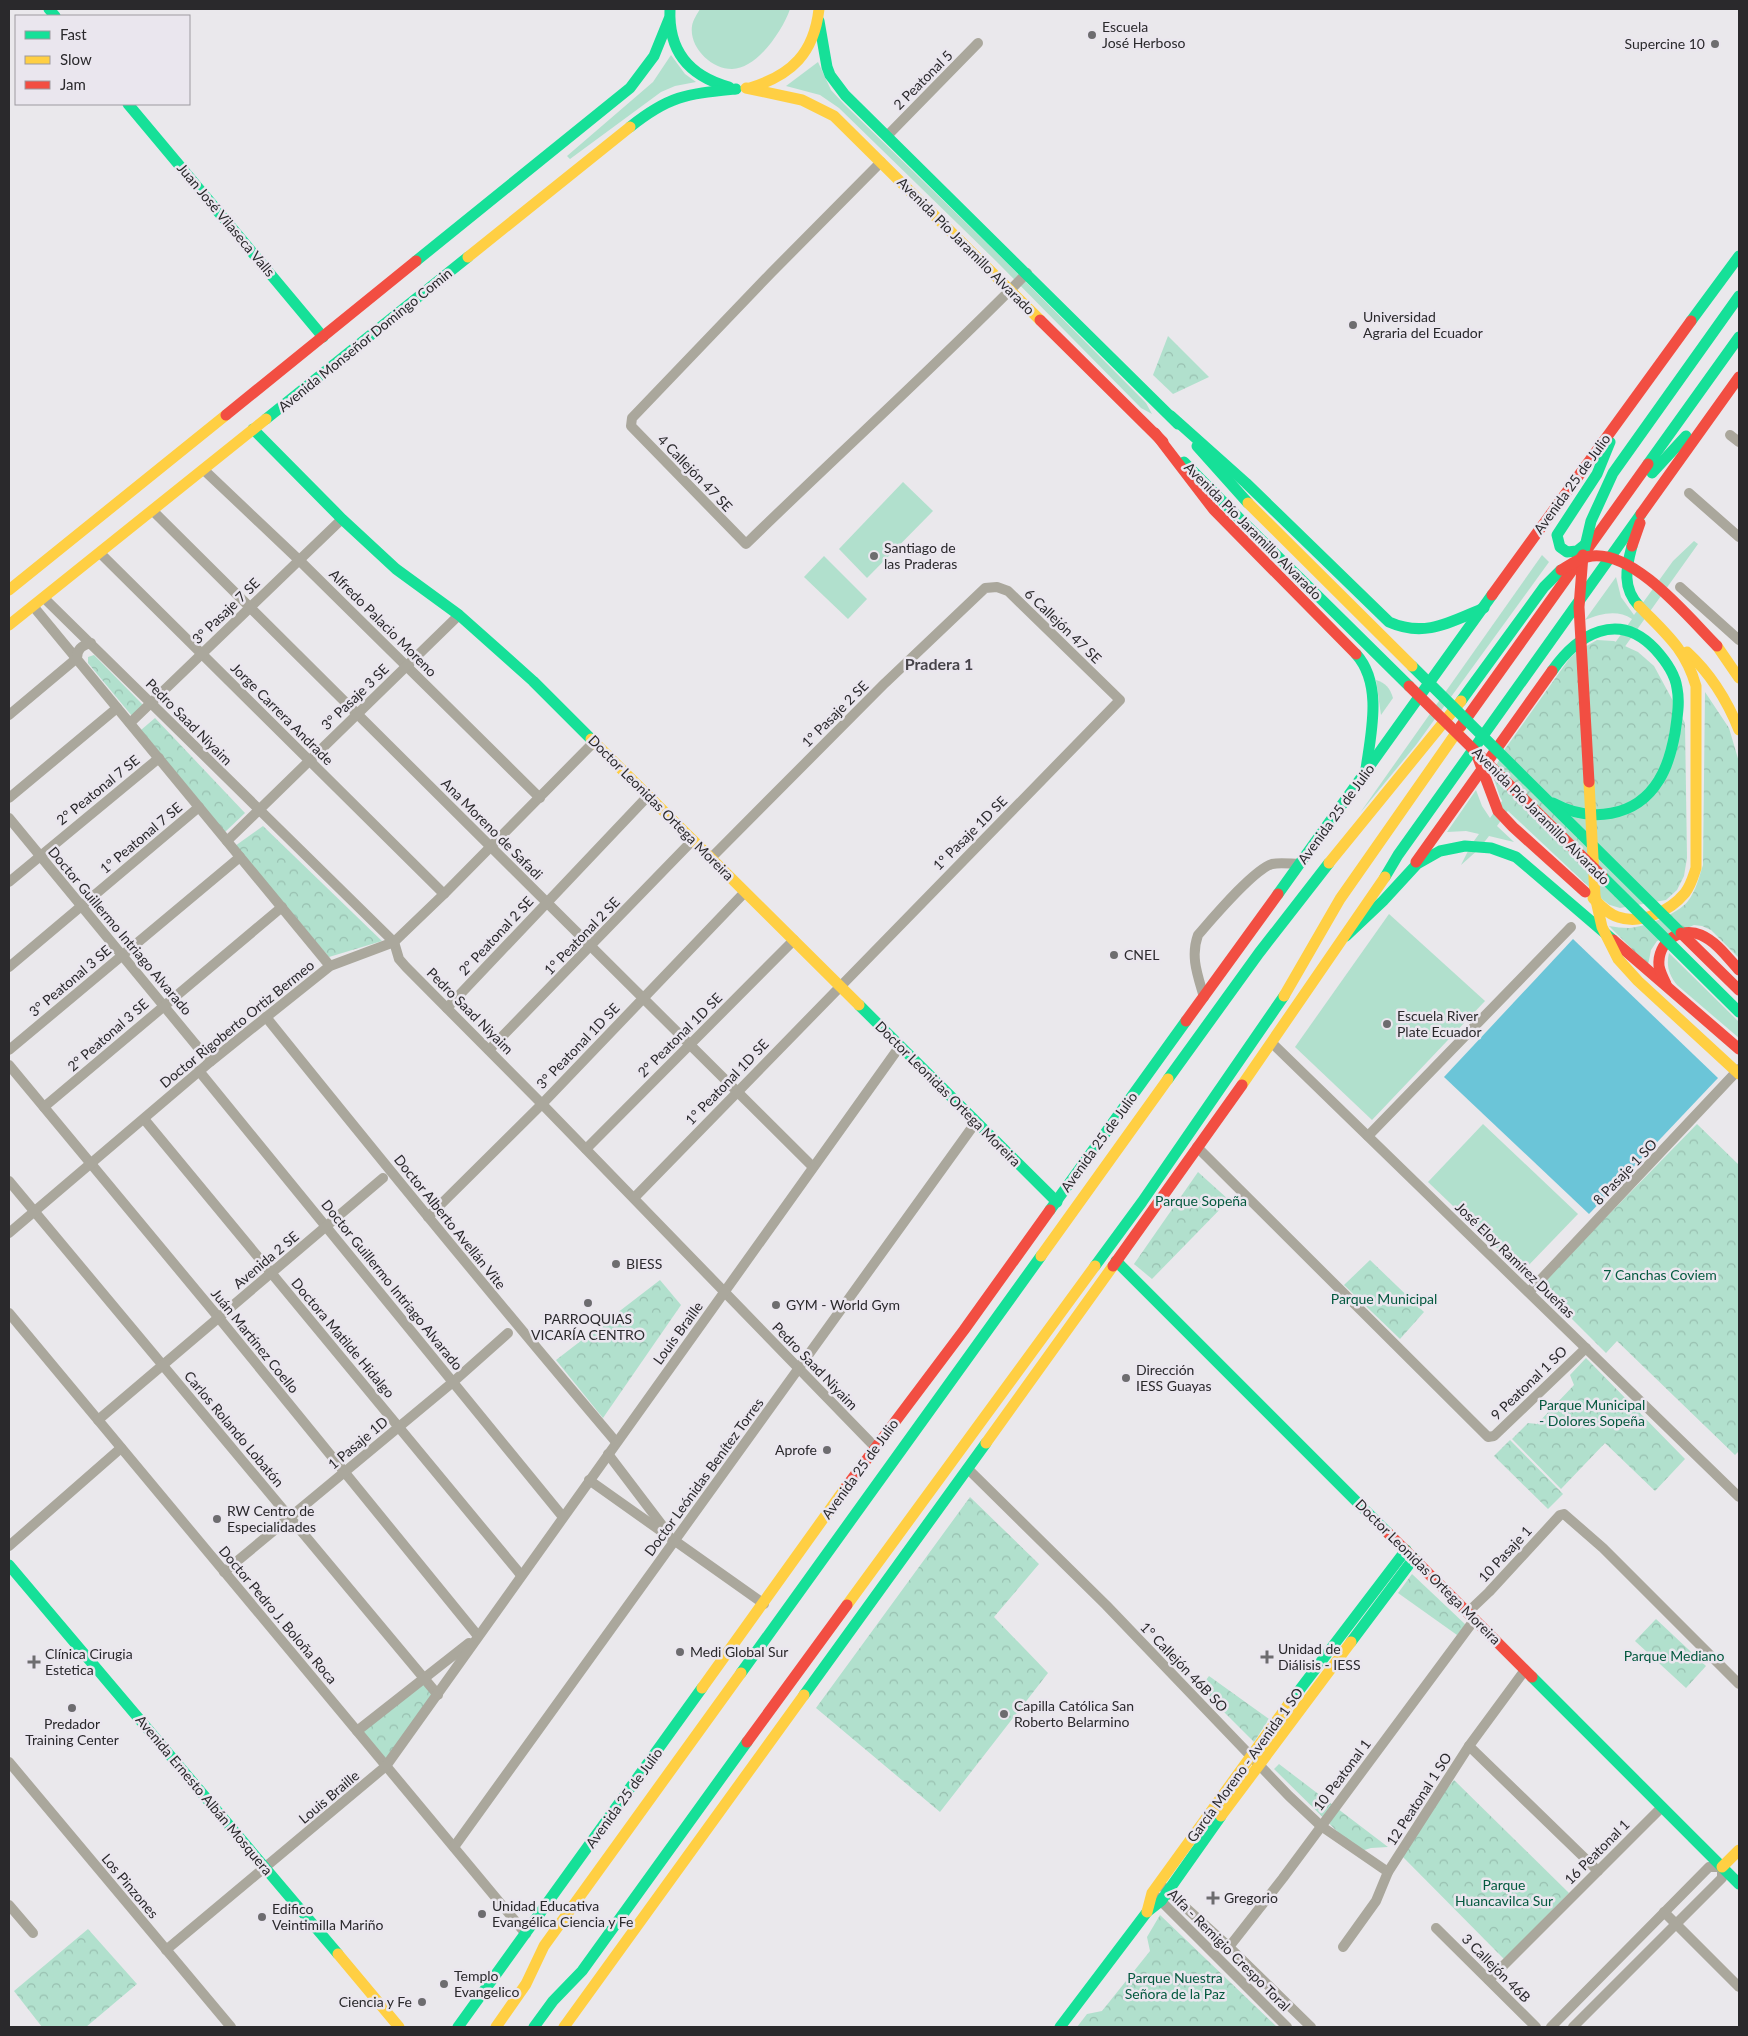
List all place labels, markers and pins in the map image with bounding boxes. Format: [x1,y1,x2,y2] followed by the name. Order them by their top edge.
[1102,18,1185,51] place label: Escuela José Herboso
[1086,29,1098,41] marker: Escuela José Herboso
[1625,35,1705,52] place label: Supercine 10
[1709,38,1721,50] marker: Supercine 10
[1363,308,1483,341] place label: Universidad Agraria del Ecuador
[1347,319,1359,331] marker: Universidad Agraria del Ecuador
[884,539,957,572] place label: Santiago de las Praderas
[868,550,880,562] marker: Santiago de las Praderas
[1124,946,1159,963] place label: CNEL
[1108,949,1120,961] marker: CNEL
[1397,1007,1482,1040] place label: Escuela River Plate Ecuador
[1381,1018,1393,1030] marker: Escuela River Plate Ecuador
[626,1255,662,1272] place label: BIESS
[610,1258,622,1270] marker: BIESS
[786,1296,900,1313] place label: GYM - World Gym
[582,1297,594,1309] marker: PARROQUIAS VICARÍA CENTRO
[770,1299,782,1311] marker: GYM - World Gym
[531,1310,645,1343] place label: PARROQUIAS VICARÍA CENTRO
[1136,1361,1212,1394] place label: Dirección IESS Guayas
[1120,1372,1132,1384] marker: Dirección IESS Guayas
[775,1441,817,1458] place label: Aprofe
[821,1444,833,1456] marker: Aprofe
[227,1502,316,1535] place label: RW Centro de Especialidades
[211,1513,223,1525] marker: RW Centro de Especialidades
[1278,1640,1361,1673] place label: Unidad de Diálisis - IESS
[690,1643,788,1660] place label: Medi Global Sur
[45,1645,133,1678] place label: Clínica Cirugia Estetica
[674,1646,686,1658] marker: Medi Global Sur
[1260,1650,1274,1664] marker: Unidad de Diálisis - IESS
[27,1655,41,1669] marker: Clínica Cirugia Estetica
[1014,1697,1134,1730] place label: Capilla Católica San Roberto Belarmino
[66,1702,78,1714] marker: Predador Training Center
[998,1708,1010,1720] marker: Capilla Católica San Roberto Belarmino
[25,1715,119,1748] place label: Predador Training Center
[1224,1889,1278,1906] place label: Gregorio
[1206,1891,1220,1905] marker: Gregorio
[492,1897,633,1930] place label: Unidad Educativa Evangélica Ciencia y Fe
[272,1900,384,1933] place label: Edifico Veintimilla Mariño
[476,1908,488,1920] marker: Unidad Educativa Evangélica Ciencia y Fe
[256,1911,268,1923] marker: Edifico Veintimilla Mariño
[454,1967,519,2000] place label: Templo Evangelico
[438,1978,450,1990] marker: Templo Evangelico
[339,1993,412,2010] place label: Ciencia y Fe
[416,1996,428,2008] marker: Ciencia y Fe

